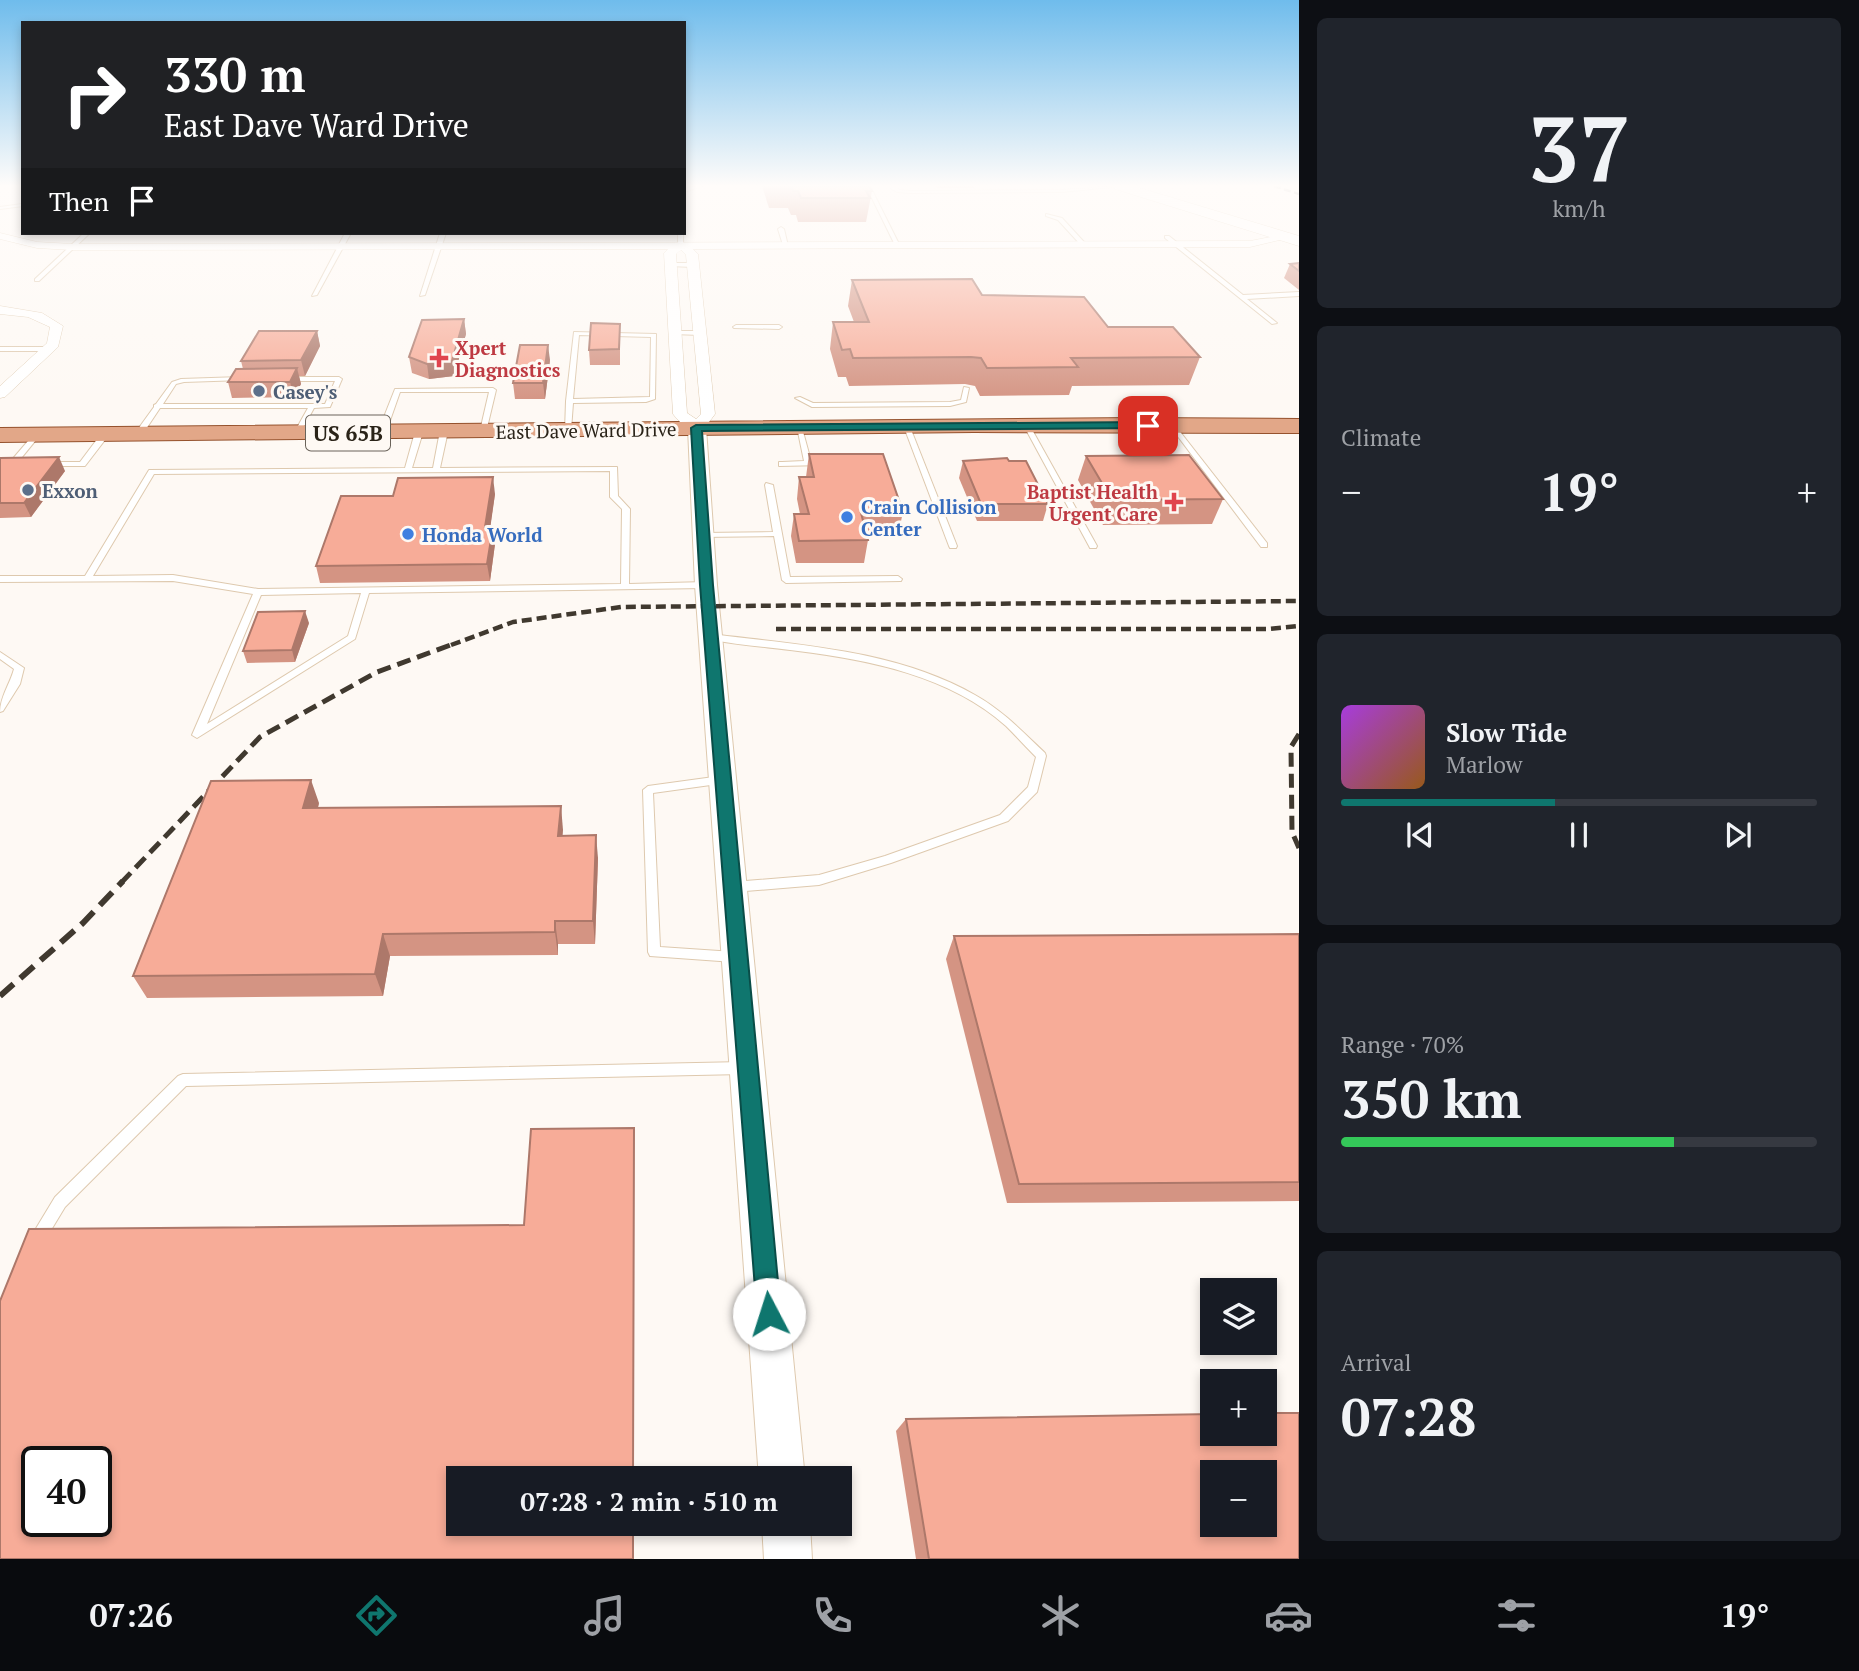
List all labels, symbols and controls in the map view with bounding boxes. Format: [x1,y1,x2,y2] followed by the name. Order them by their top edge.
[164,41,306,106] text: 330 m
[49,49,140,140] icon: right
[1528,87,1630,208] text: 37
[164,104,469,146] text: East Dave Ward Drive
[123,182,161,220] icon: arrive
[49,184,109,218] text: Then
[1552,193,1606,224] text: km/h
[455,335,561,382] place label: Xpert Diagnostics
[429,348,449,368] marker: Xpert Diagnostics
[273,379,338,404] place label: Casey's
[251,383,267,399] marker: Casey's
[1118,396,1178,456] pin
[1129,407,1167,445] icon: arrive
[306,416,390,450] road number: US 65B
[495,416,677,444] street label: East Dave Ward Drive
[1341,422,1421,453] text: Climate
[1539,457,1619,526] text: 19°
[1341,467,1361,517] text: −
[1797,467,1817,517] text: +
[42,478,99,503] place label: Exxon
[1027,479,1158,526] place label: Baptist Health Urgent Care
[20,482,36,498] marker: Exxon
[1164,492,1184,512] marker: Baptist Health Urgent Care
[861,494,997,541] place label: Crain Collision Center
[839,509,855,525] marker: Crain Collision Center
[422,522,543,547] place label: Honda World
[400,526,416,542] marker: Honda World
[1446,715,1567,749] text: Slow Tide
[1446,749,1523,780] text: Marlow
[1401,816,1439,854] icon: previous
[1560,816,1598,854] icon: pause
[1719,816,1757,854] icon: next
[1341,1029,1464,1060] text: Range · 70%
[1341,1064,1522,1133] text: 350 km
[732,1277,806,1351] position arrow
[1200,1278,1277,1537] map controls
[1200,1278,1277,1355] button: layers
[1341,1347,1412,1378] text: Arrival
[1200,1369,1277,1446] button: +
[1341,1382,1476,1451] text: 07:28
[21,1446,112,1537] speed limit sign: 40
[1200,1460,1277,1537] button: −
[520,1484,778,1518] text: 07:28 · 2 min · 510 m
[352,1591,401,1640] icon: directions
[580,1591,629,1640] icon: music
[808,1591,857,1640] icon: phone
[1036,1591,1085,1640] icon: climate
[1264,1591,1313,1640] icon: car
[1492,1591,1541,1640] icon: filters
[90,1594,173,1636] text: 07:26
[1720,1594,1769,1636] text: 19°

